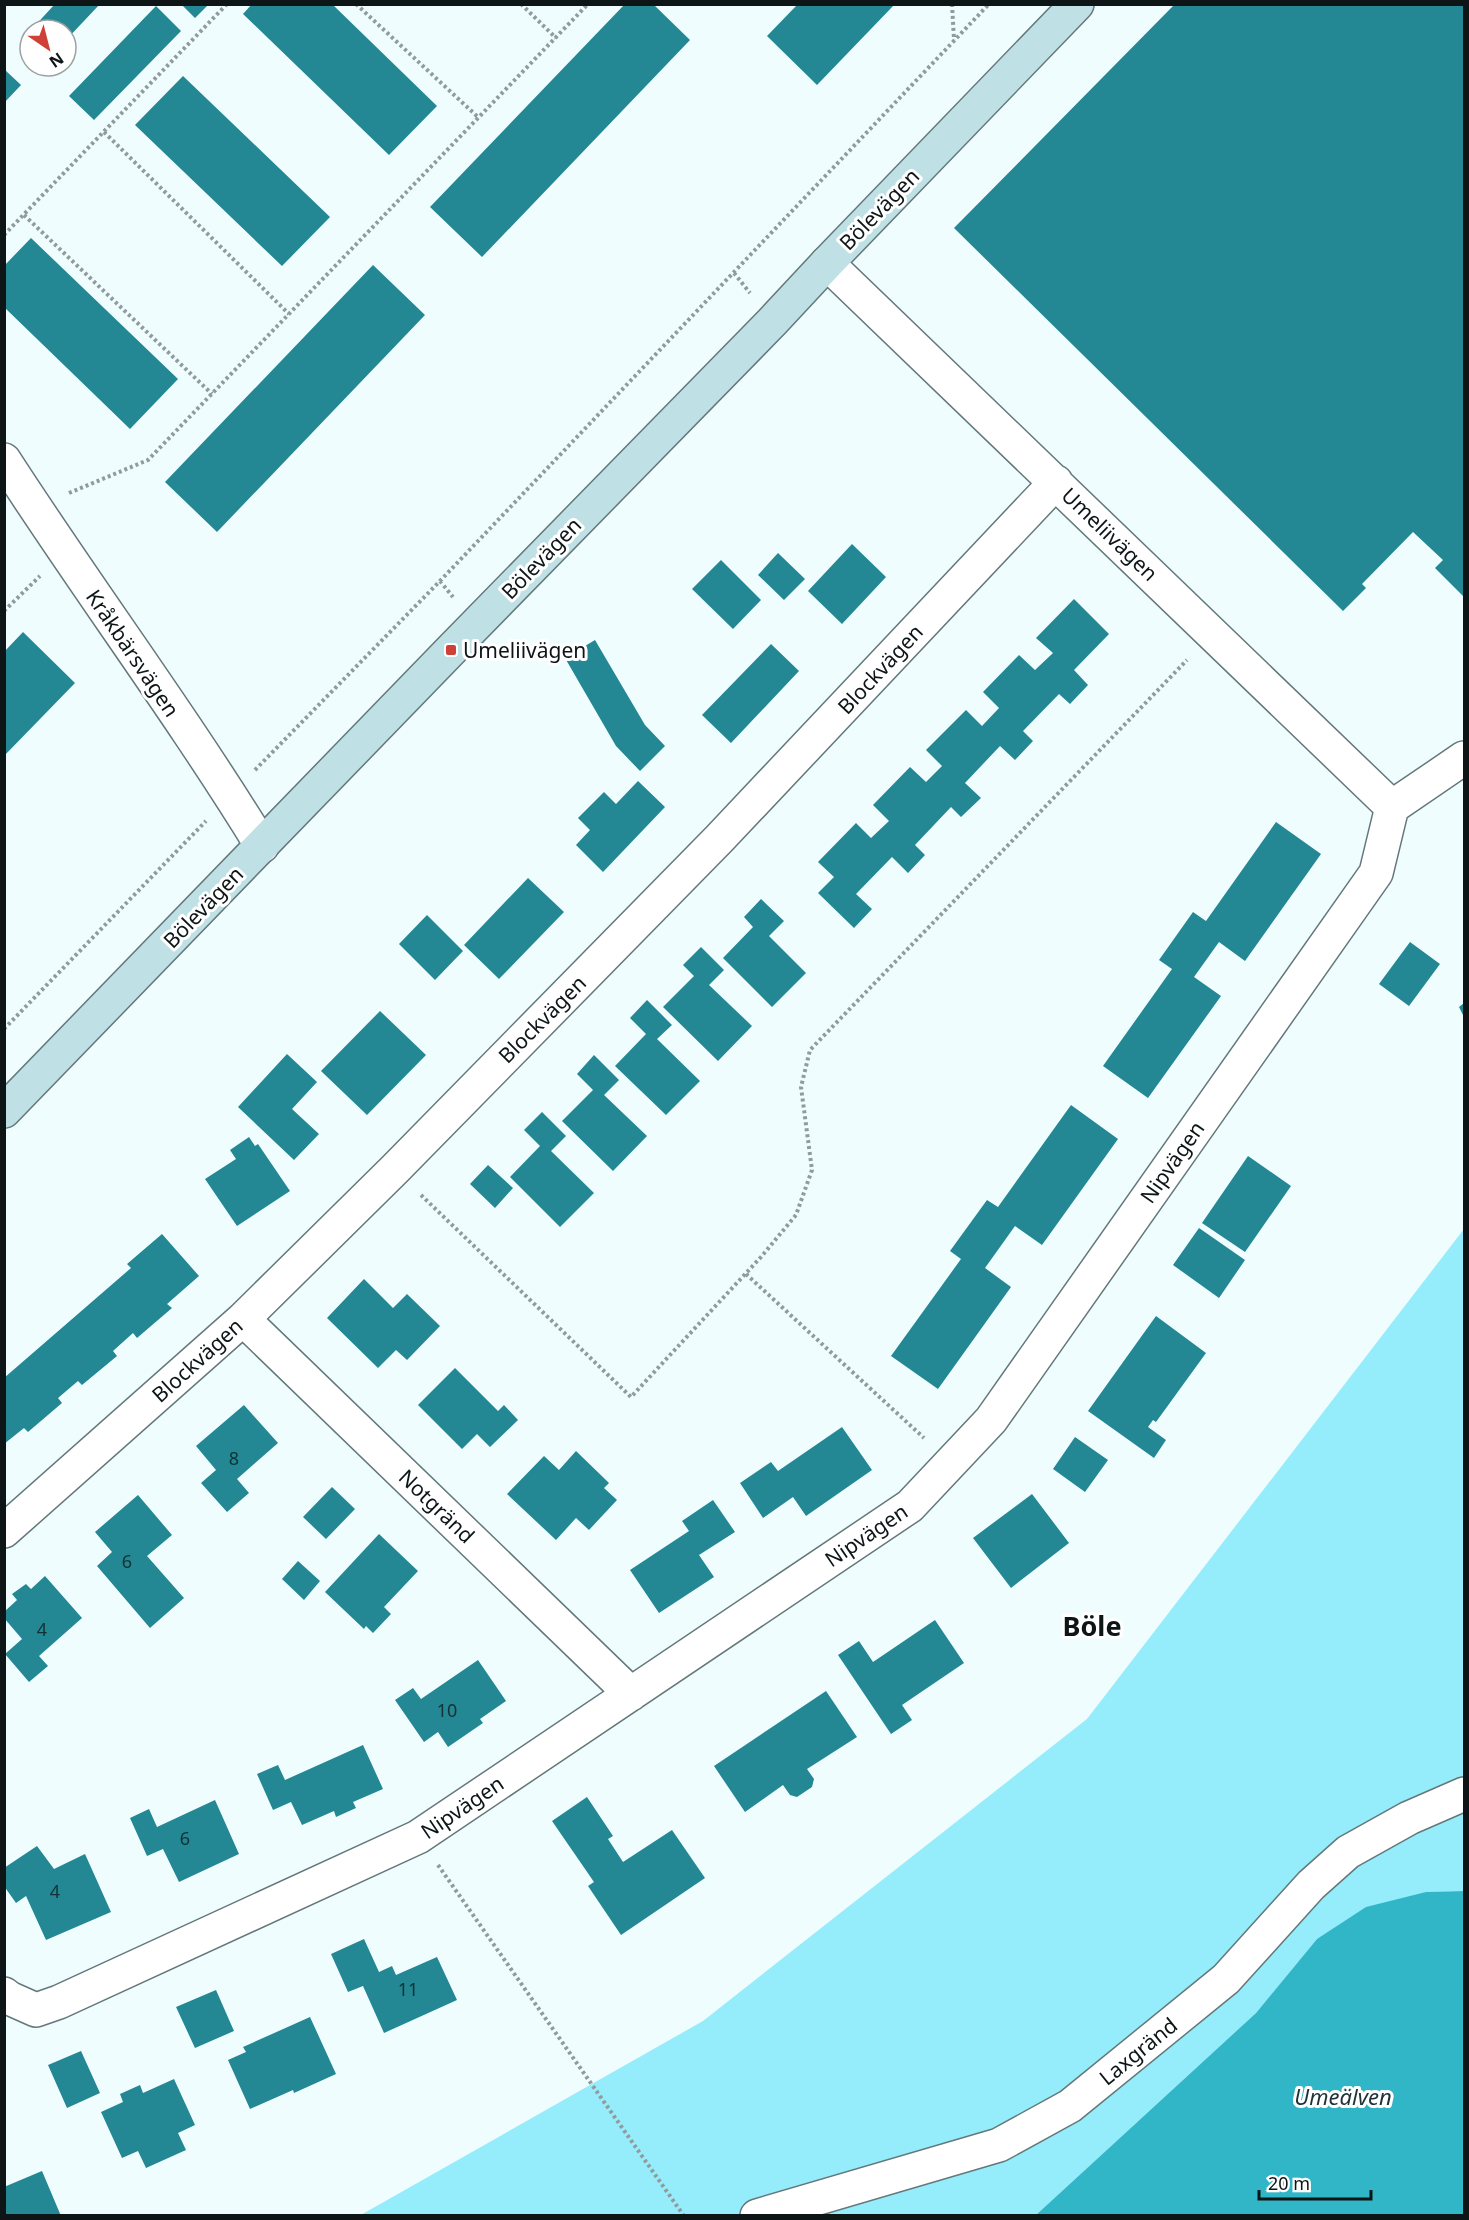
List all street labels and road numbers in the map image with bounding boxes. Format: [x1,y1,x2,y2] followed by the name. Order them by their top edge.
[833,162,925,256] street label: Bölevägen
[1056,481,1164,587] street label: Umeliivägen
[495,511,587,605] street label: Bölevägen
[80,584,186,722] street label: Kråkbärsvägen
[831,618,929,720] street label: Blockvägen
[157,860,249,954] street label: Bölevägen
[492,969,592,1069] street label: Blockvägen
[1134,1115,1210,1209] street label: Nipvägen
[146,1312,248,1408] street label: Blockvägen
[393,1463,481,1549] street label: Notgränd
[819,1497,913,1573] street label: Nipvägen
[415,1769,509,1845] street label: Nipvägen
[1093,2011,1183,2091] street label: Laxgränd

